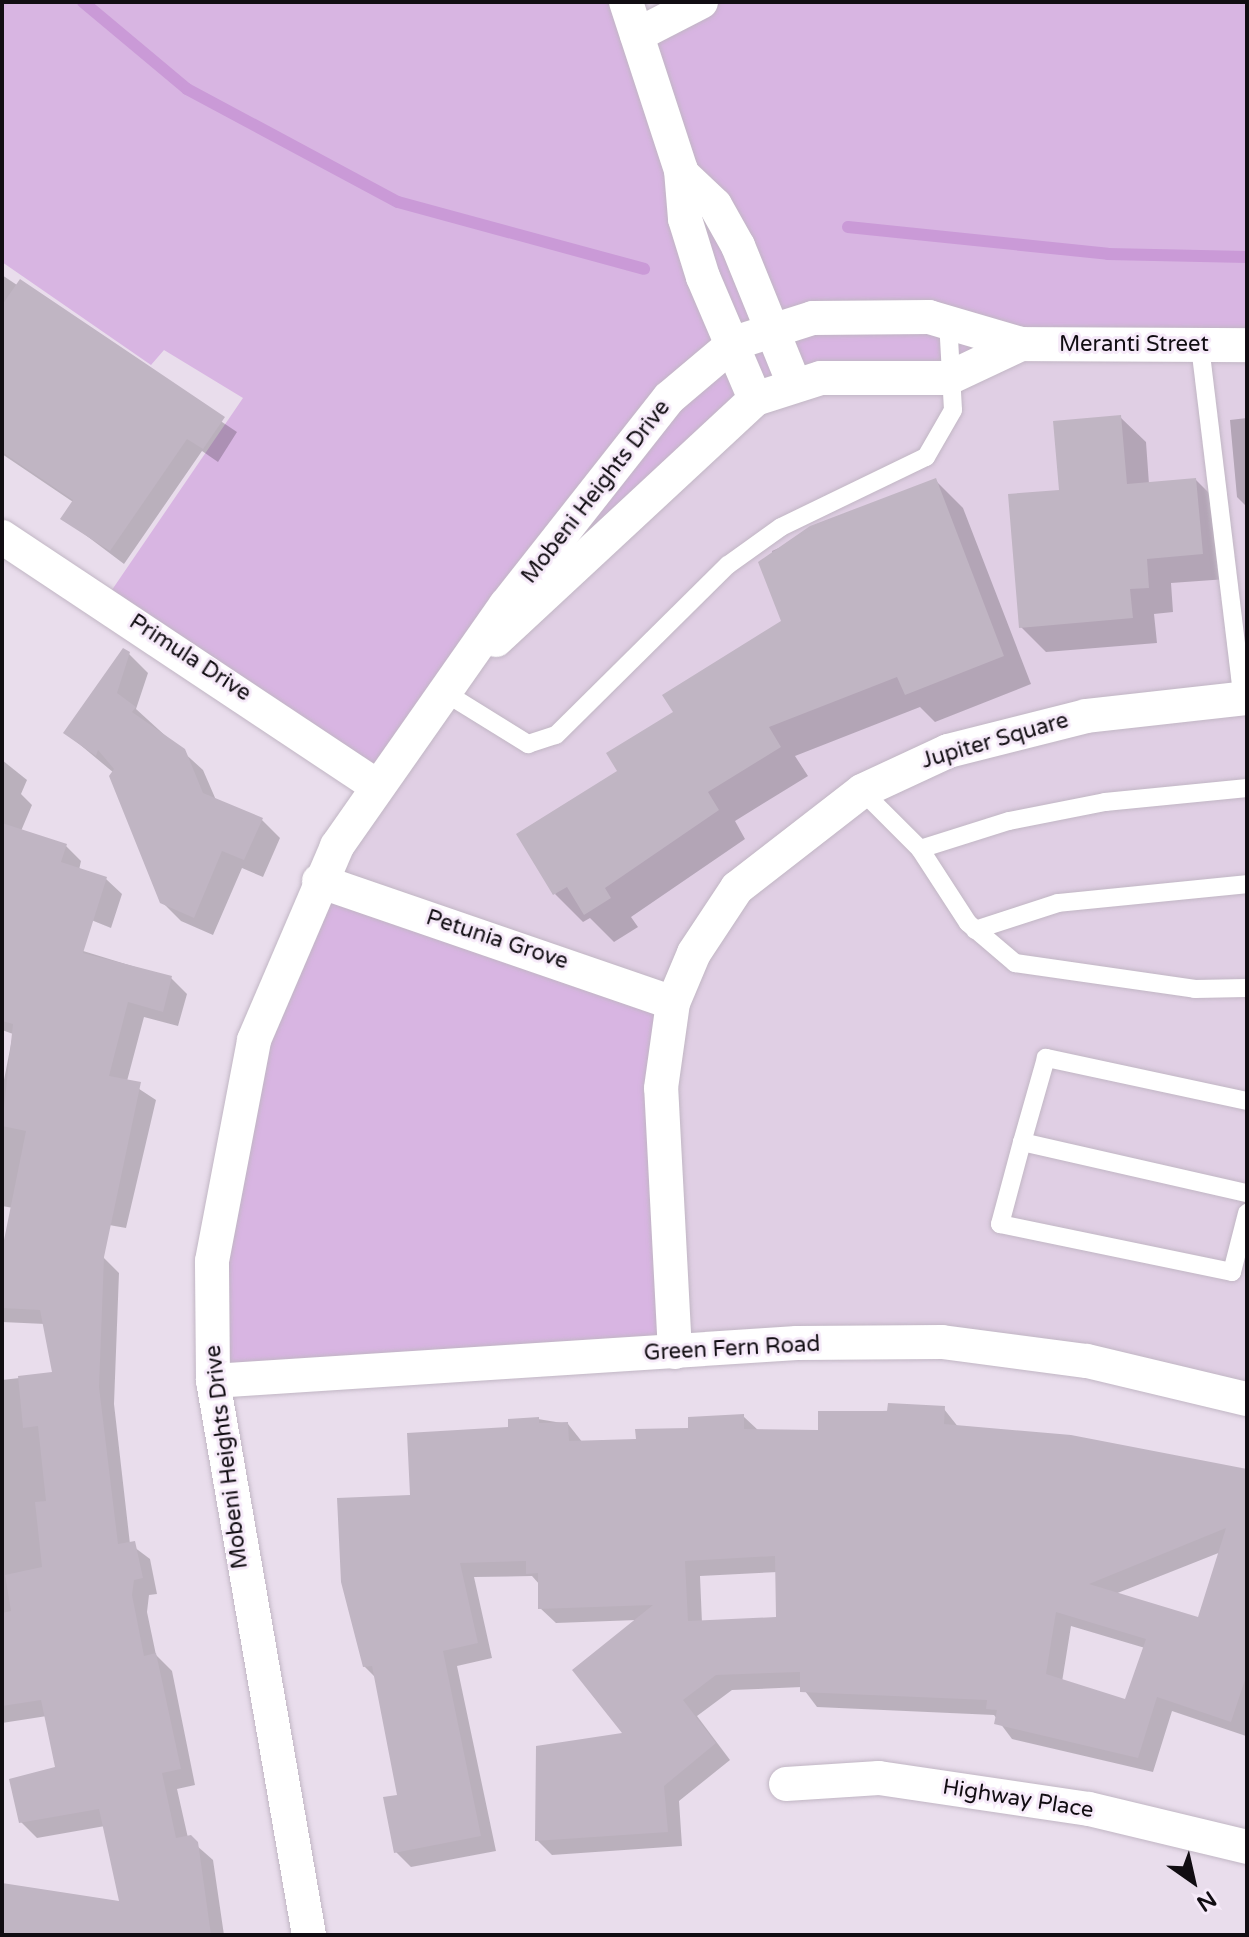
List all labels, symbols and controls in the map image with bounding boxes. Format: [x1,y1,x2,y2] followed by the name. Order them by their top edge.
[1059,332,1209,358] street label: Meranti Street
[516,395,676,589] street label: Mobeni Heights Drive
[124,609,256,707] street label: Primula Drive
[918,707,1072,775] street label: Jupiter Square
[423,905,571,975] street label: Petunia Grove
[643,1331,821,1367] street label: Green Fern Road
[200,1344,254,1570] street label: Mobeni Heights Drive
[941,1774,1095,1824] street label: Highway Place
[1153,1841,1233,1921] north arrow
[1192,1885,1221,1917] text: N

